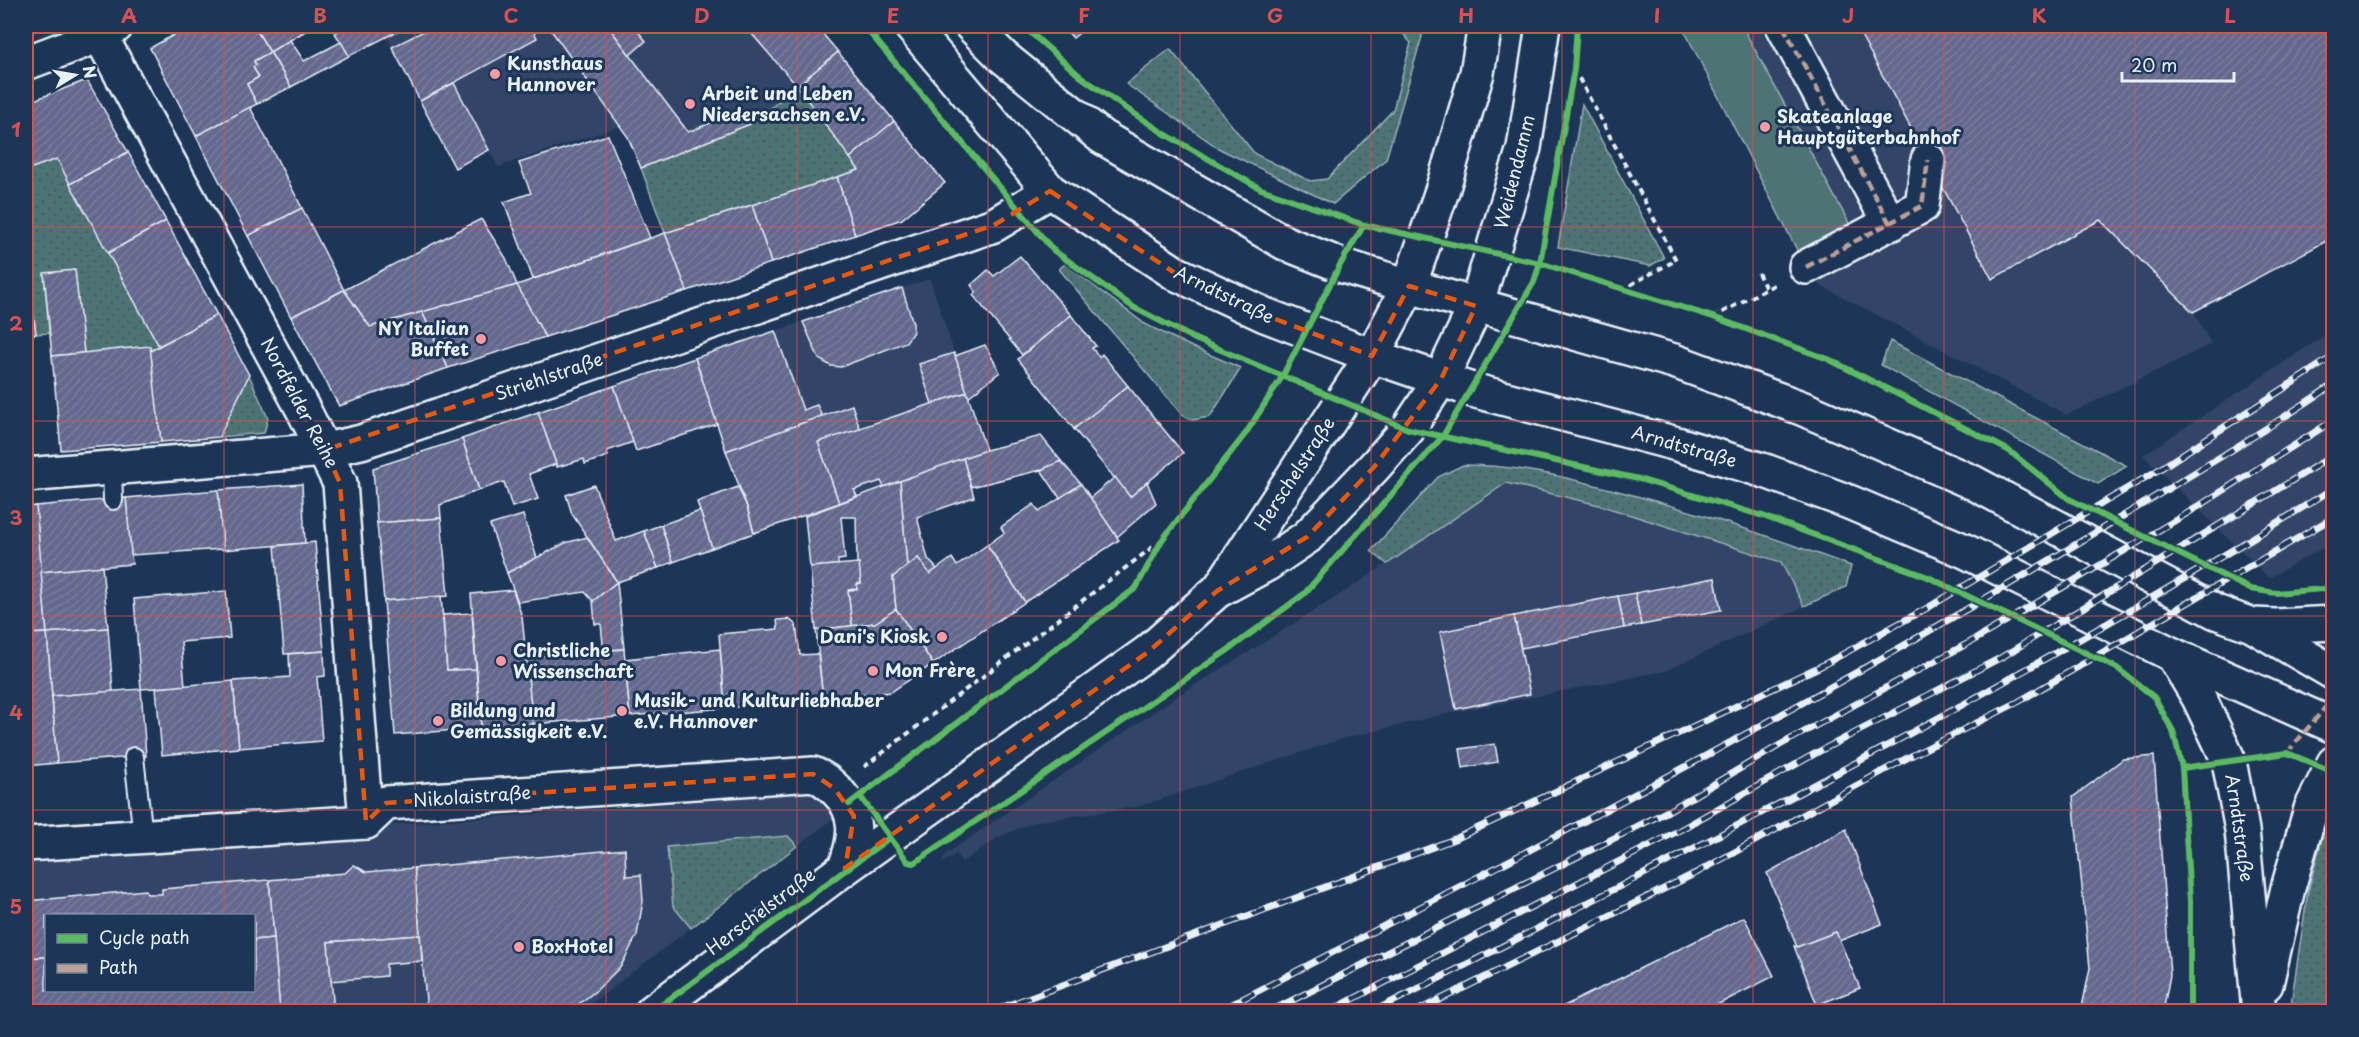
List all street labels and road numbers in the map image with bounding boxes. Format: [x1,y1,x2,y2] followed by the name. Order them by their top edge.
[1486,112,1541,232] street label: Weidendamm
[1170,258,1279,329] street label: Arndtstraße
[254,332,346,473] street label: Nordfelder Reihe
[491,344,606,407] street label: Striehlstraße
[1247,411,1341,535] street label: Herschelstraße
[1629,418,1740,473] street label: Arndtstraße
[2220,772,2261,883] street label: Arndtstraße
[412,778,532,813] street label: Nikolaistraße
[700,861,820,961] street label: Herschelstraße

